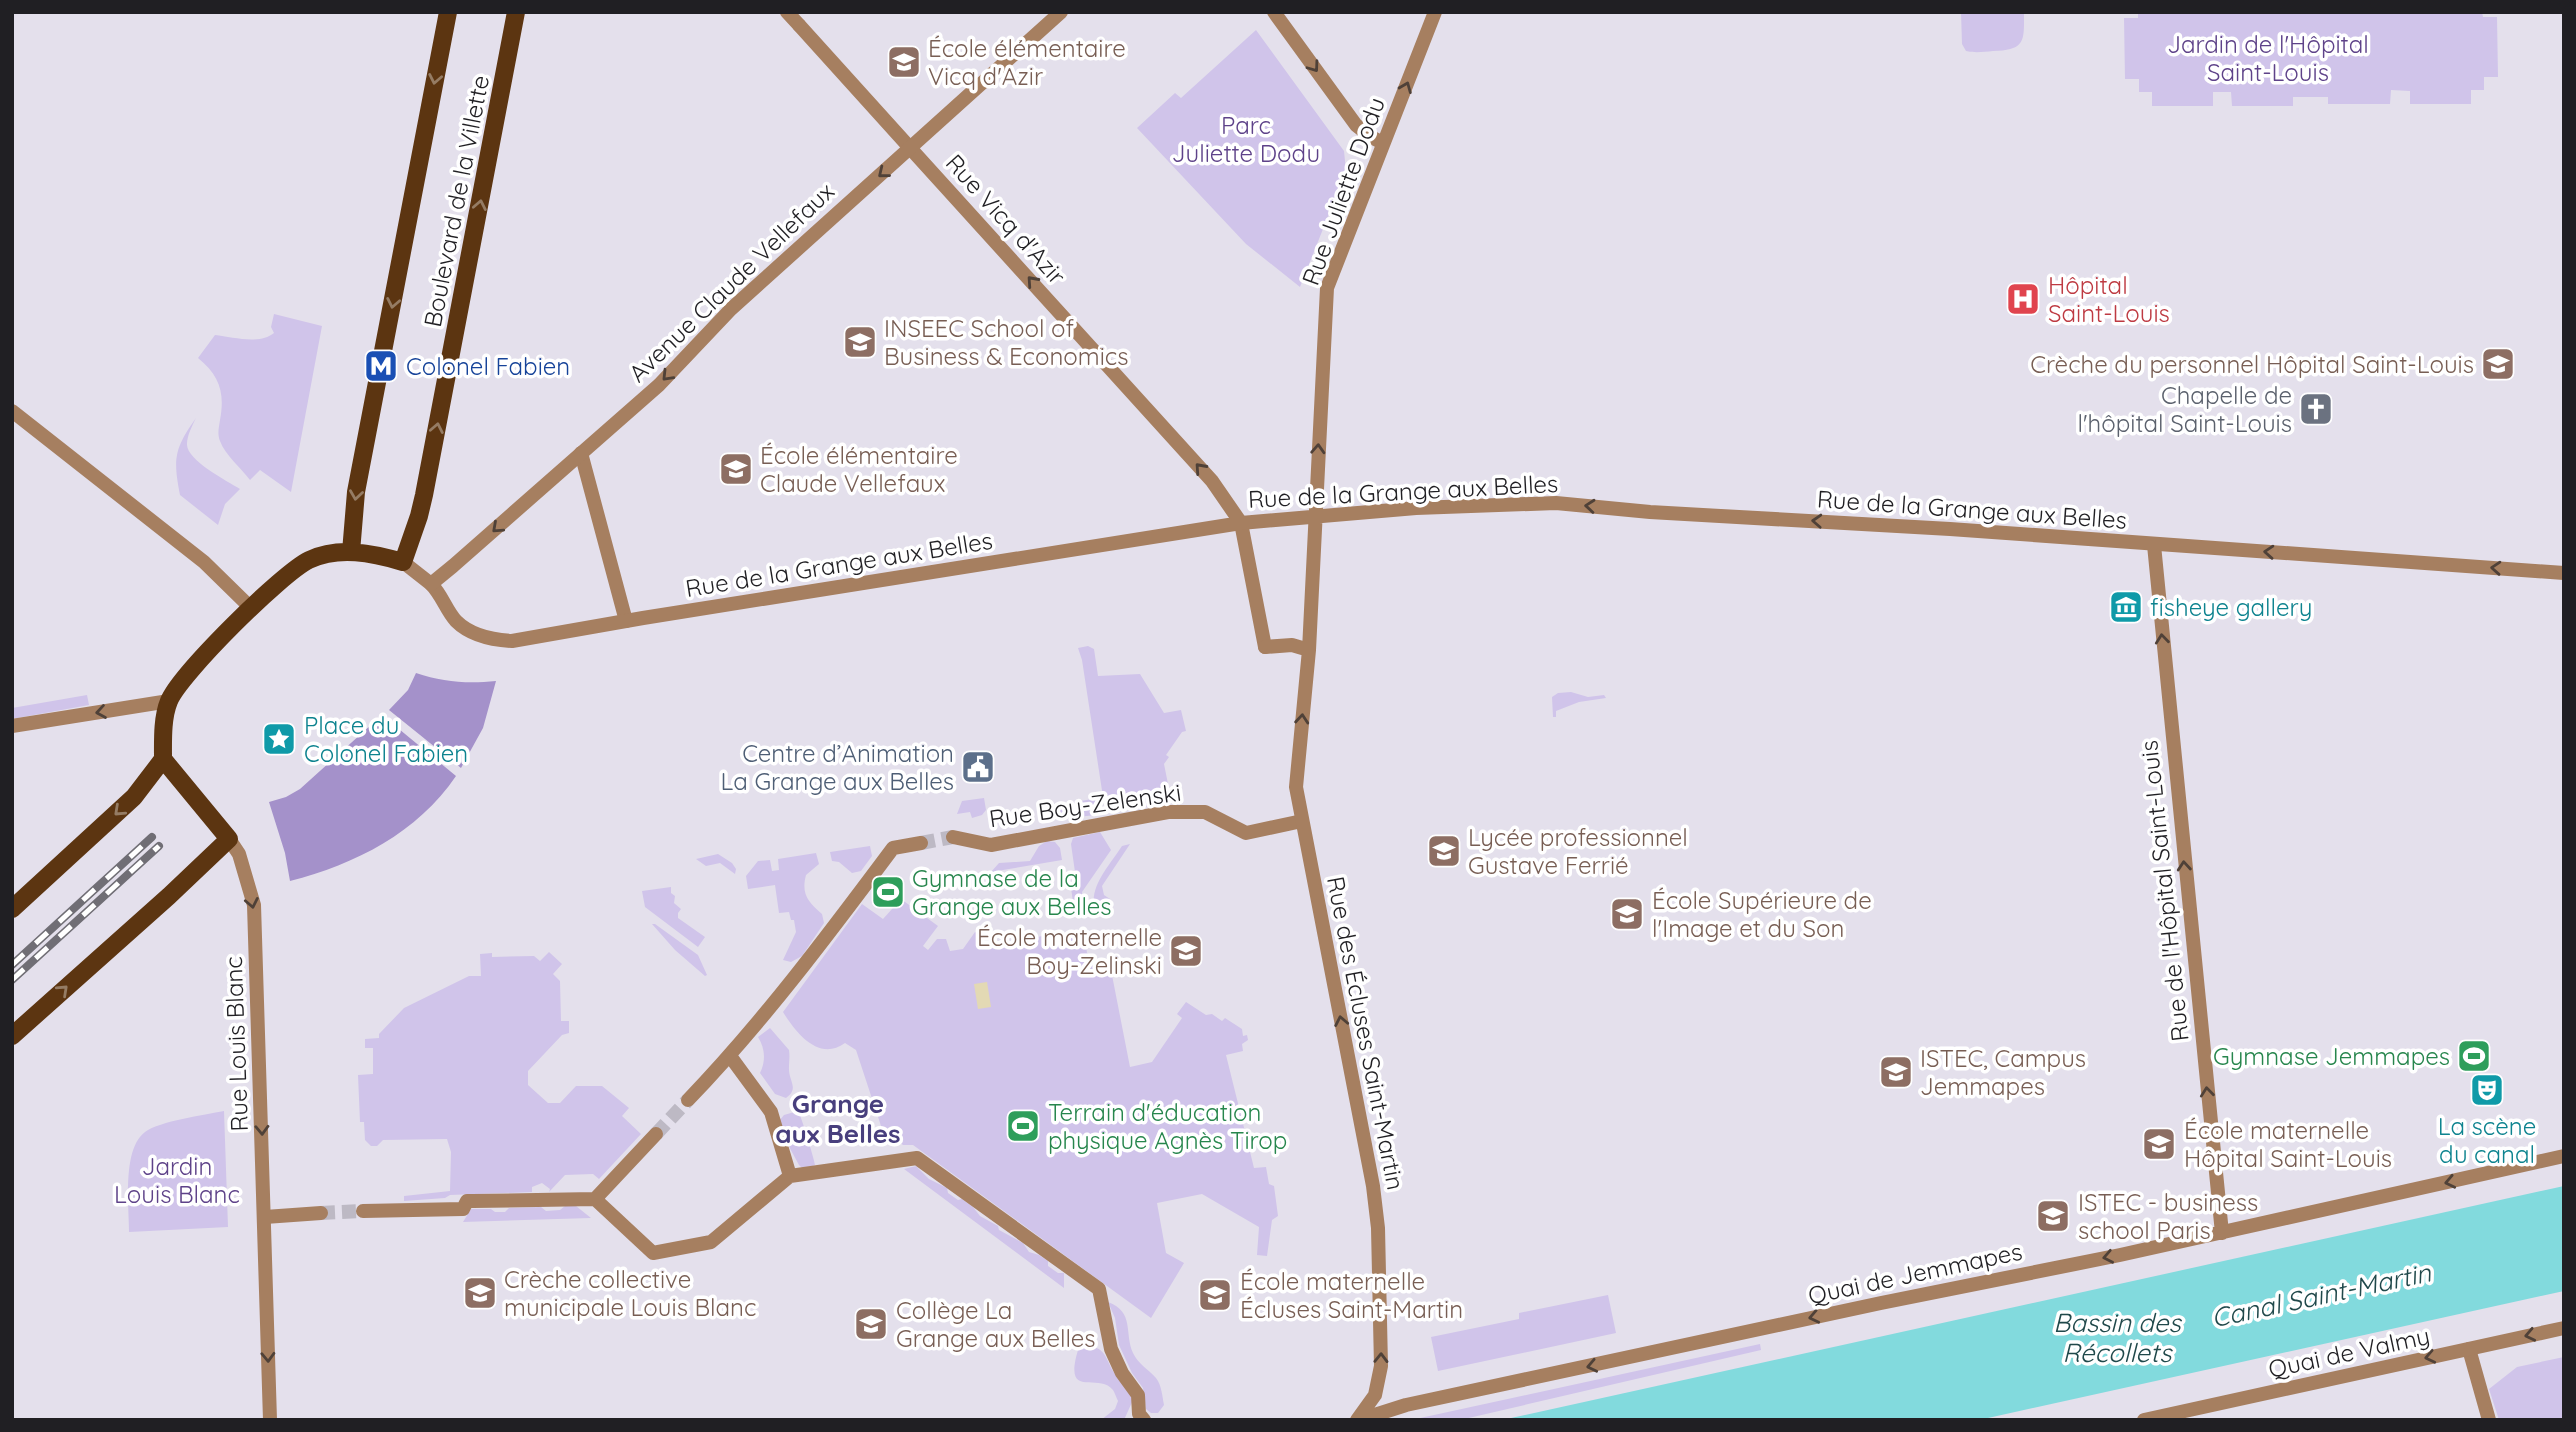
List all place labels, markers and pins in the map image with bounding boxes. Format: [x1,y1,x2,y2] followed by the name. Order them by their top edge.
[928,33,1126,91] place label: École élémentaire Vicq d'Azir
[885,43,923,81] school or university icon: École élémentaire Vicq d'Azir
[2048,270,2170,328] place label: Hôpital Saint-Louis
[2004,280,2042,318] hospital icon: Hôpital Saint-Louis
[884,313,1129,371] place label: INSEEC School of Business & Economics
[841,323,879,361] school or university icon: INSEEC School of Business & Economics
[2479,345,2517,383] school or university icon: Crèche du personnel Hôpital Saint-Louis
[362,347,400,385] metro station icon: Colonel Fabien
[2030,349,2474,379] place label: Crèche du personnel Hôpital Saint-Louis
[406,351,570,381] place label: Colonel Fabien
[2077,380,2292,438] place label: Chapelle de l'hôpital Saint-Louis
[2297,390,2335,428] church icon: Chapelle de l'hôpital Saint-Louis
[760,440,958,498] place label: École élémentaire Claude Vellefaux
[717,450,755,488] school or university icon: École élémentaire Claude Vellefaux
[2107,588,2145,626] museum icon: fisheye gallery
[2150,592,2312,622] place label: fisheye gallery
[304,710,468,768] place label: Place du Colonel Fabien
[260,720,298,758] place icon: Place du Colonel Fabien
[721,738,954,796] place label: Centre d’Animation La Grange aux Belles
[959,748,997,786] public building icon: Centre d’Animation La Grange aux Belles
[1468,822,1688,880] place label: Lycée professionnel Gustave Ferrié
[1425,832,1463,870] school or university icon: Lycée professionnel Gustave Ferrié
[912,863,1112,921] place label: Gymnase de la Grange aux Belles
[869,873,907,911] sports icon: Gymnase de la Grange aux Belles
[1652,885,1872,943] place label: École Supérieure de l'Image et du Son
[1608,895,1646,933] school or university icon: École Supérieure de l'Image et du Son
[977,922,1162,980] place label: École maternelle Boy-Zelinski
[1167,932,1205,970] school or university icon: École maternelle Boy-Zelinski
[2455,1037,2493,1075] sports icon: Gymnase Jemmapes
[2213,1041,2450,1071] place label: Gymnase Jemmapes
[1920,1043,2086,1101] place label: ISTEC, Campus Jemmapes
[1877,1053,1915,1091] school or university icon: ISTEC, Campus Jemmapes
[2468,1071,2506,1109] theatre icon: La scène du canal
[1048,1097,1287,1155] place label: Terrain d'éducation physique Agnès Tirop
[1004,1107,1042,1145] sports icon: Terrain d'éducation physique Agnès Tirop
[2438,1111,2536,1169] place label: La scène du canal
[2184,1115,2392,1173] place label: École maternelle Hôpital Saint-Louis
[2140,1125,2178,1163] school or university icon: École maternelle Hôpital Saint-Louis
[2078,1187,2258,1245] place label: ISTEC - business school Paris
[2034,1197,2072,1235] school or university icon: ISTEC - business school Paris
[504,1264,756,1322] place label: Crèche collective municipale Louis Blanc
[1240,1266,1463,1324] place label: École maternelle Écluses Saint-Martin
[461,1274,499,1312] school or university icon: Crèche collective municipale Louis Blanc
[1196,1276,1234,1314] school or university icon: École maternelle Écluses Saint-Martin
[896,1295,1096,1353] place label: Collège La Grange aux Belles
[852,1305,890,1343] school or university icon: Collège La Grange aux Belles

